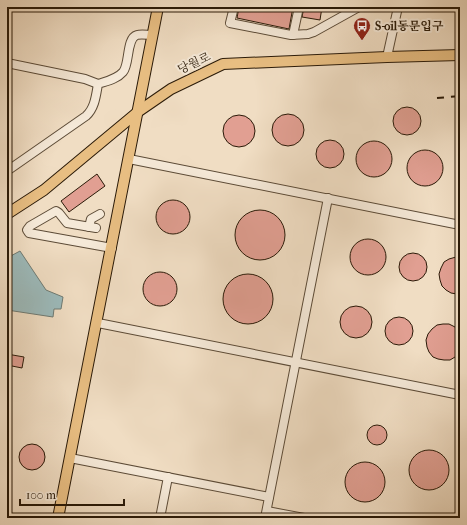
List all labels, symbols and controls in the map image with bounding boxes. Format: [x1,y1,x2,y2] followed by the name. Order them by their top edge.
[352,16,372,41] bus stop icon: S-oil동문입구
[375,19,444,33] place label: S-oil동문입구
[175,49,213,77] street label: 당월로
[20,481,124,507] scale bar
[26,488,56,502] text: 100 m

